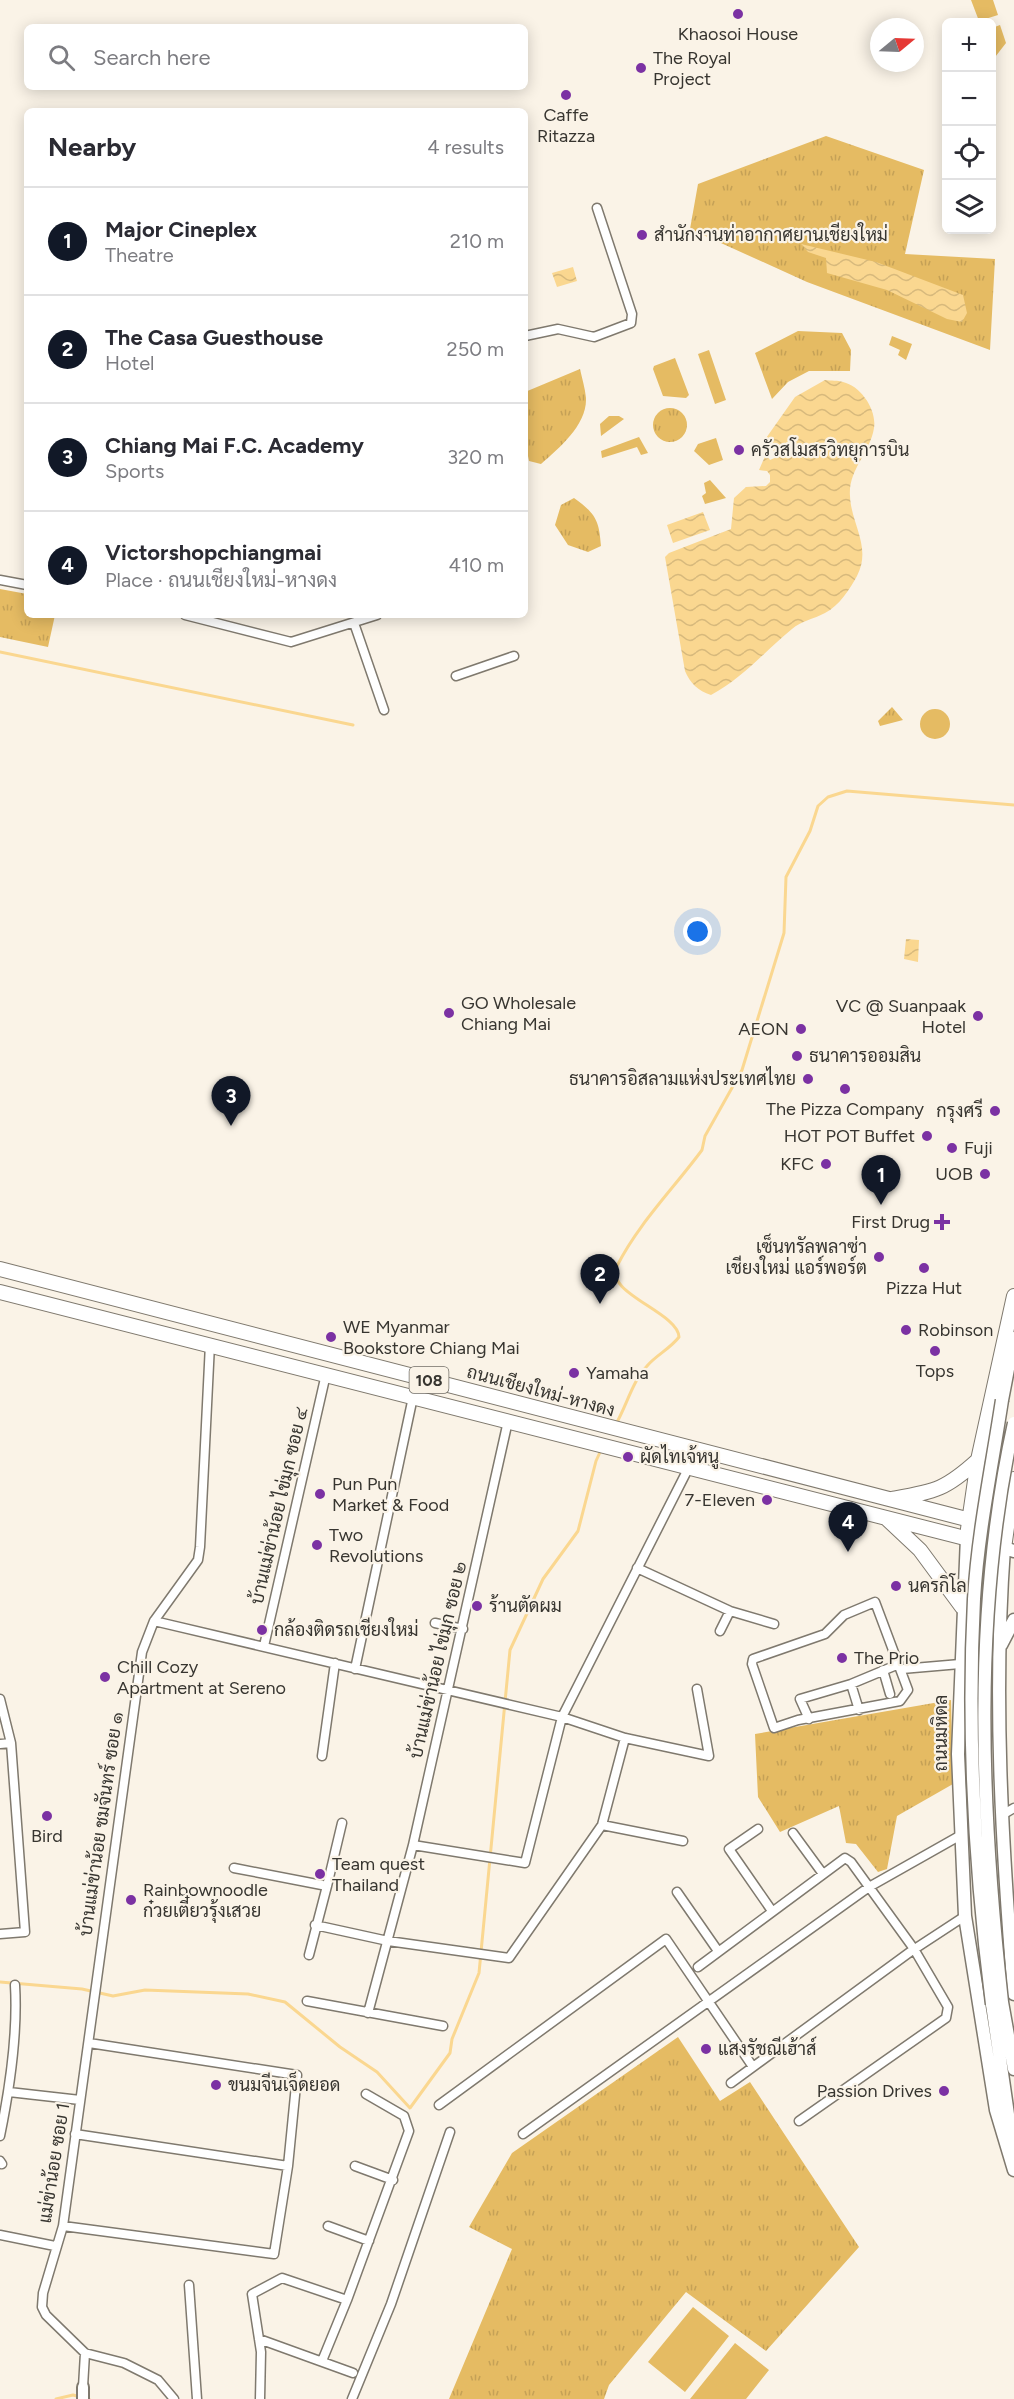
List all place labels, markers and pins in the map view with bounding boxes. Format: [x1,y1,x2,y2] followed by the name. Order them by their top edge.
[731,7,745,21] marker: Khaosoi House
[678,23,798,45] place label: Khaosoi House
[653,47,731,90] place label: The Royal Project
[634,61,648,75] marker: The Royal Project
[559,88,573,102] marker: Caffe Ritazza
[537,104,595,147] place label: Caffe Ritazza
[654,222,888,246] place label: สำนักงานท่าอากาศยานเชียงใหม่
[635,228,649,242] marker: สำนักงานท่าอากาศยานเชียงใหม่
[751,437,909,462] place label: ครัวสโมสรวิทยุการบิน
[732,443,746,457] marker: ครัวสโมสรวิทยุการบิน
[461,992,576,1035] place label: GO Wholesale Chiang Mai
[836,995,966,1038] place label: VC @ Suanpaak Hotel
[442,1006,456,1020] marker: GO Wholesale Chiang Mai
[971,1009,985,1023] marker: VC @ Suanpaak Hotel
[738,1018,789,1040] place label: AEON
[794,1022,808,1036] marker: AEON
[809,1045,921,1067] place label: ธนาคารออมสิน
[790,1049,804,1063] marker: ธนาคารออมสิน
[569,1066,796,1090] place label: ธนาคารอิสลามแห่งประเทศไทย
[801,1072,815,1086] marker: ธนาคารอิสลามแห่งประเทศไทย
[212,1076,250,1126] pin: 3
[838,1082,852,1096] marker: The Pizza Company
[766,1098,925,1120] place label: The Pizza Company
[936,1098,983,1123] place label: กรุงศรี
[988,1104,1002,1118] marker: กรุงศรี
[784,1125,915,1147] place label: HOT POT Buffet
[920,1129,934,1143] marker: HOT POT Buffet
[964,1137,993,1159] place label: Fuji
[945,1141,959,1155] marker: Fuji
[780,1153,814,1175] place label: KFC
[862,1156,900,1205] pin: 1
[819,1157,833,1171] marker: KFC
[935,1163,973,1185] place label: UOB
[978,1167,992,1181] marker: UOB
[851,1211,930,1233] place label: First Drug
[935,1215,949,1229] marker: First Drug
[725,1233,867,1279] place label: เซ็นทรัลพลาซ่า เชียงใหม่ แอร์พอร์ต
[872,1250,886,1264] marker: เซ็นทรัลพลาซ่า เชียงใหม่ แอร์พอร์ต
[580,1254,620,1304] pin: 2
[917,1261,931,1275] marker: Pizza Hut
[886,1277,962,1299] place label: Pizza Hut
[343,1316,520,1359] place label: WE Myanmar Bookstore Chiang Mai
[918,1319,993,1341] place label: Robinson
[899,1323,913,1337] marker: Robinson
[324,1330,338,1344] marker: WE Myanmar Bookstore Chiang Mai
[928,1344,942,1358] marker: Tops
[916,1360,954,1382] place label: Tops
[586,1362,649,1384] place label: Yamaha
[567,1366,581,1380] marker: Yamaha
[640,1444,719,1470] place label: ผัดไทเจ้หนู
[621,1450,635,1464] marker: ผัดไทเจ้หนู
[332,1473,449,1516] place label: Pun Pun Market & Food
[313,1487,327,1501] marker: Pun Pun Market & Food
[685,1489,755,1511] place label: 7-Eleven
[760,1493,774,1507] marker: 7-Eleven
[828,1502,868,1552] pin: 4
[329,1524,423,1567] place label: Two Revolutions
[310,1538,324,1552] marker: Two Revolutions
[908,1573,967,1597] place label: นครกิโล
[889,1579,903,1593] marker: นครกิโล
[489,1594,562,1617] place label: ร้านตัดผม
[470,1599,484,1613] marker: ร้านตัดผม
[274,1617,419,1641] place label: กล้องติดรถเชียงใหม่
[255,1623,269,1637] marker: กล้องติดรถเชียงใหม่
[854,1647,919,1669] place label: The Prio
[835,1651,849,1665] marker: The Prio
[117,1656,286,1699] place label: Chill Cozy Apartment at Sereno
[98,1670,112,1684] marker: Chill Cozy Apartment at Sereno
[40,1809,54,1823] marker: Bird
[31,1825,63,1847] place label: Bird
[332,1853,425,1896] place label: Team quest Thailand
[313,1867,327,1881] marker: Team quest Thailand
[143,1879,268,1923] place label: Rainbownoodle ก๋วยเตี๋ยวรุ้งเสวย
[124,1893,138,1907] marker: Rainbownoodle ก๋วยเตี๋ยวรุ้งเสวย
[718,2036,817,2060] place label: แสงรัชณีเฮ้าส์
[699,2042,713,2056] marker: แสงรัชณีเฮ้าส์
[228,2071,340,2096] place label: ขนมจีนเจ็ดยอด
[209,2078,223,2092] marker: ขนมจีนเจ็ดยอด
[817,2080,932,2102] place label: Passion Drives
[937,2084,951,2098] marker: Passion Drives

